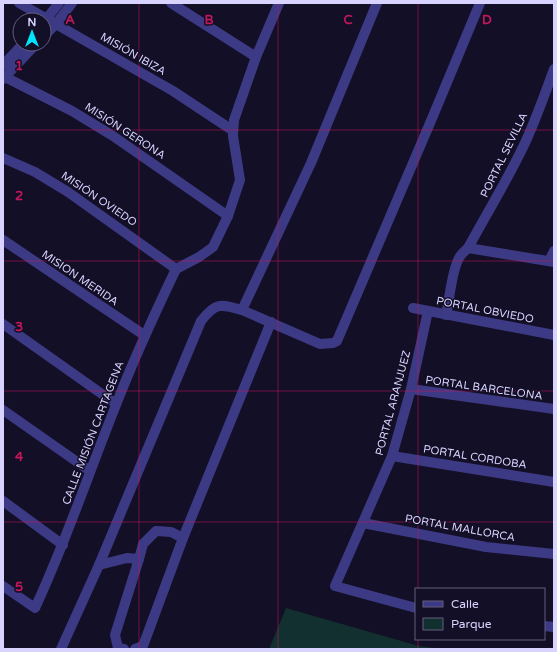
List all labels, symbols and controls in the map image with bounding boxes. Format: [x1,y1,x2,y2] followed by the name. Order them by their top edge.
[12,12,52,52] north arrow
[65,12,75,28] text: A
[204,12,214,28] text: B
[343,12,353,28] text: C
[482,12,492,28] text: D
[28,16,36,29] text: N
[98,29,169,78] street label: MISIÓN IBIZA
[15,58,23,74] text: 1
[82,99,168,162] street label: MISIÓN GERONA
[478,110,530,200] street label: PORTAL SEVILLA
[59,168,140,229] street label: MISIÓN OVIEDO
[15,188,23,204] text: 2
[39,248,121,308] street label: MISION MERIDA
[435,294,535,326] street label: PORTAL OBVIEDO
[15,319,23,335] text: 3
[373,349,413,457] street label: PORTAL ARANJUEZ
[59,359,126,507] street label: CALLE MISIÓN CARTAGENA
[425,373,543,403] street label: PORTAL BARCELONA
[422,442,528,472] street label: PORTAL CORDOBA
[15,449,24,465] text: 4
[404,512,516,544] street label: PORTAL MALLORCA
[15,579,23,595] text: 5
[415,588,545,640] legend
[451,597,479,611] text: Calle
[451,617,492,631] text: Parque

